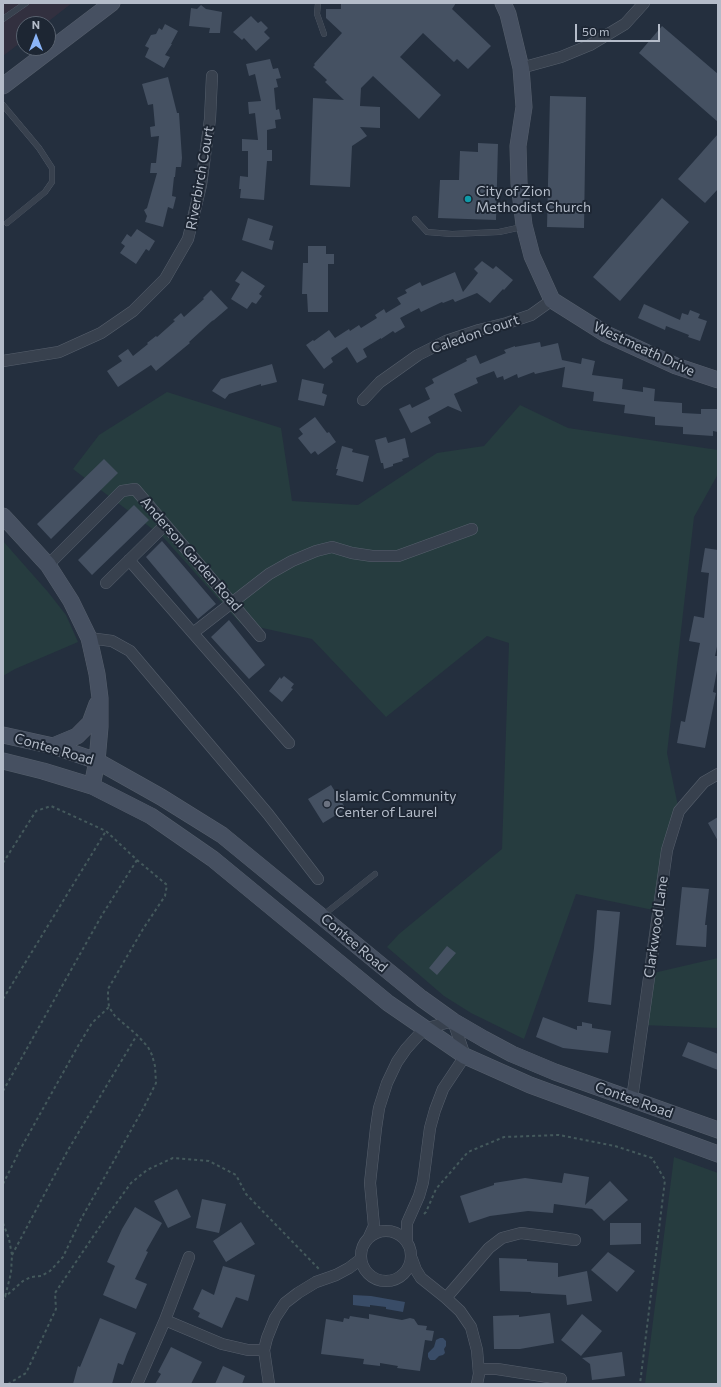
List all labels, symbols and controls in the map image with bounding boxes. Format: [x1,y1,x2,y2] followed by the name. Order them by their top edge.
[16,16,56,56] north arrow
[577,16,662,42] scale bar
[32,18,40,31] text: N
[582,24,610,38] text: 50 m
[183,125,217,231] street label: Riverbirch Court
[476,183,591,216] place label: City of Zion Methodist Church
[463,194,473,204] marker: City of Zion Methodist Church
[429,311,521,357] street label: Caledon Court
[591,318,697,380] street label: Westmeath Drive
[137,493,245,615] street label: Anderson Garden Road
[12,730,96,768] street label: Contee Road
[335,788,456,820] place label: Islamic Community Center of Laurel
[322,799,332,809] marker: Islamic Community Center of Laurel
[641,875,671,979] street label: Clarkwood Lane
[317,910,391,976] street label: Contee Road
[593,1078,675,1122] street label: Contee Road

